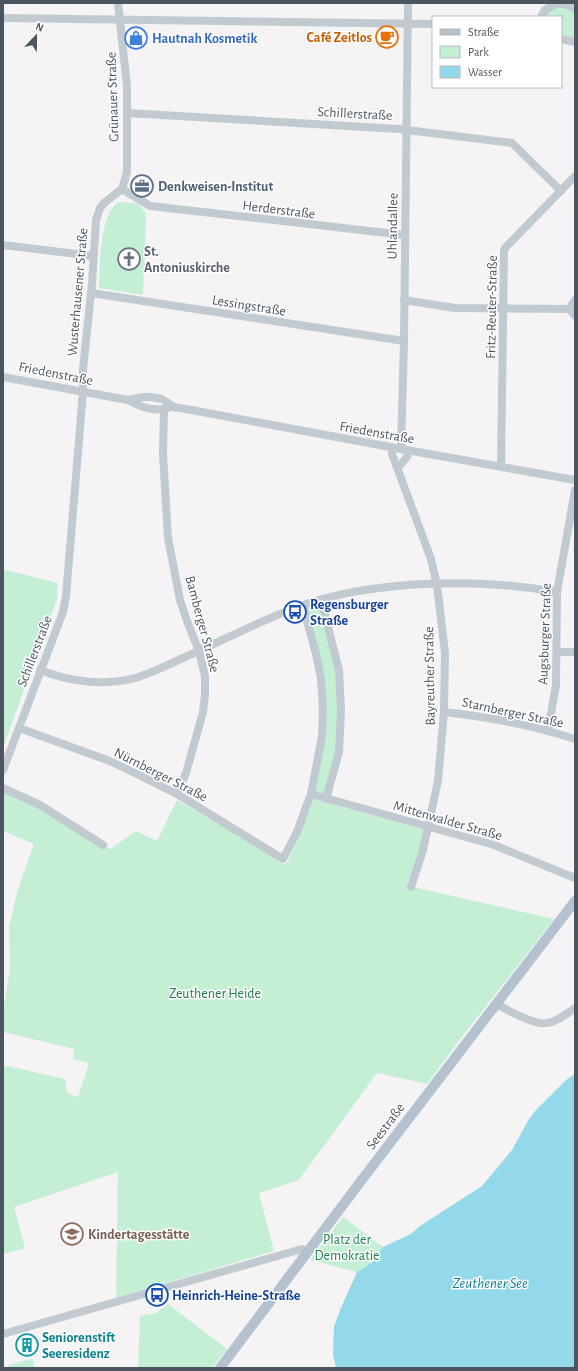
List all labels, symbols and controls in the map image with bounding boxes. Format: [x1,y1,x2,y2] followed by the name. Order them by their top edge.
[16,16,56,56] north arrow
[432,16,562,88] legend
[34,21,45,34] text: N
[374,24,400,50] cafe icon: Café Zeitlos
[123,25,149,51] shop icon: Hautnah Kosmetik
[468,26,499,38] text: Straße
[307,31,372,45] place label: Café Zeitlos
[152,32,257,46] place label: Hautnah Kosmetik
[468,46,489,58] text: Park
[104,52,122,142] street label: Grünauer Straße
[468,66,502,78] text: Wasser
[317,105,393,123] street label: Schillerstraße
[129,173,155,199] office icon: Denkweisen-Institut
[158,180,273,194] place label: Denkweisen-Institut
[385,193,401,259] street label: Uhlandallee
[242,199,316,221] street label: Herderstraße
[65,227,91,357] street label: Wusterhausener Straße
[144,245,230,275] place label: St. Antoniuskirche
[116,246,142,272] church icon: St. Antoniuskirche
[484,255,500,359] street label: Fritz-Reuter-Straße
[211,293,287,319] street label: Lessingstraße
[17,360,94,388] street label: Friedenstraße
[338,420,415,446] street label: Friedenstraße
[182,574,222,674] street label: Bamberger Straße
[536,583,554,685] street label: Augsburger Straße
[310,598,389,628] place label: Regensburger Straße
[282,599,308,625] bus stop icon: Regensburger Straße
[15,614,55,689] street label: Schillerstraße
[422,626,438,726] street label: Bayreuther Straße
[461,695,565,731] street label: Starnberger Straße
[112,745,209,804] street label: Nürnberger Straße
[392,799,504,843] street label: Mittenwalder Straße
[169,987,261,1001] park label: Zeuthener Heide
[364,1101,408,1152] street label: Seestraße
[59,1221,85,1247] school or university icon: Kindertagesstätte
[88,1228,190,1242] place label: Kindertagesstätte
[314,1233,380,1263] park label: Platz der Demokratie
[452,1276,528,1291] water label: Zeuthener See
[144,1282,170,1308] bus stop icon: Heinrich-Heine-Straße
[172,1289,301,1303] place label: Heinrich-Heine-Straße
[42,1331,115,1361] place label: Seniorenstift Seeresidenz
[14,1332,40,1358] building icon: Seniorenstift Seeresidenz

